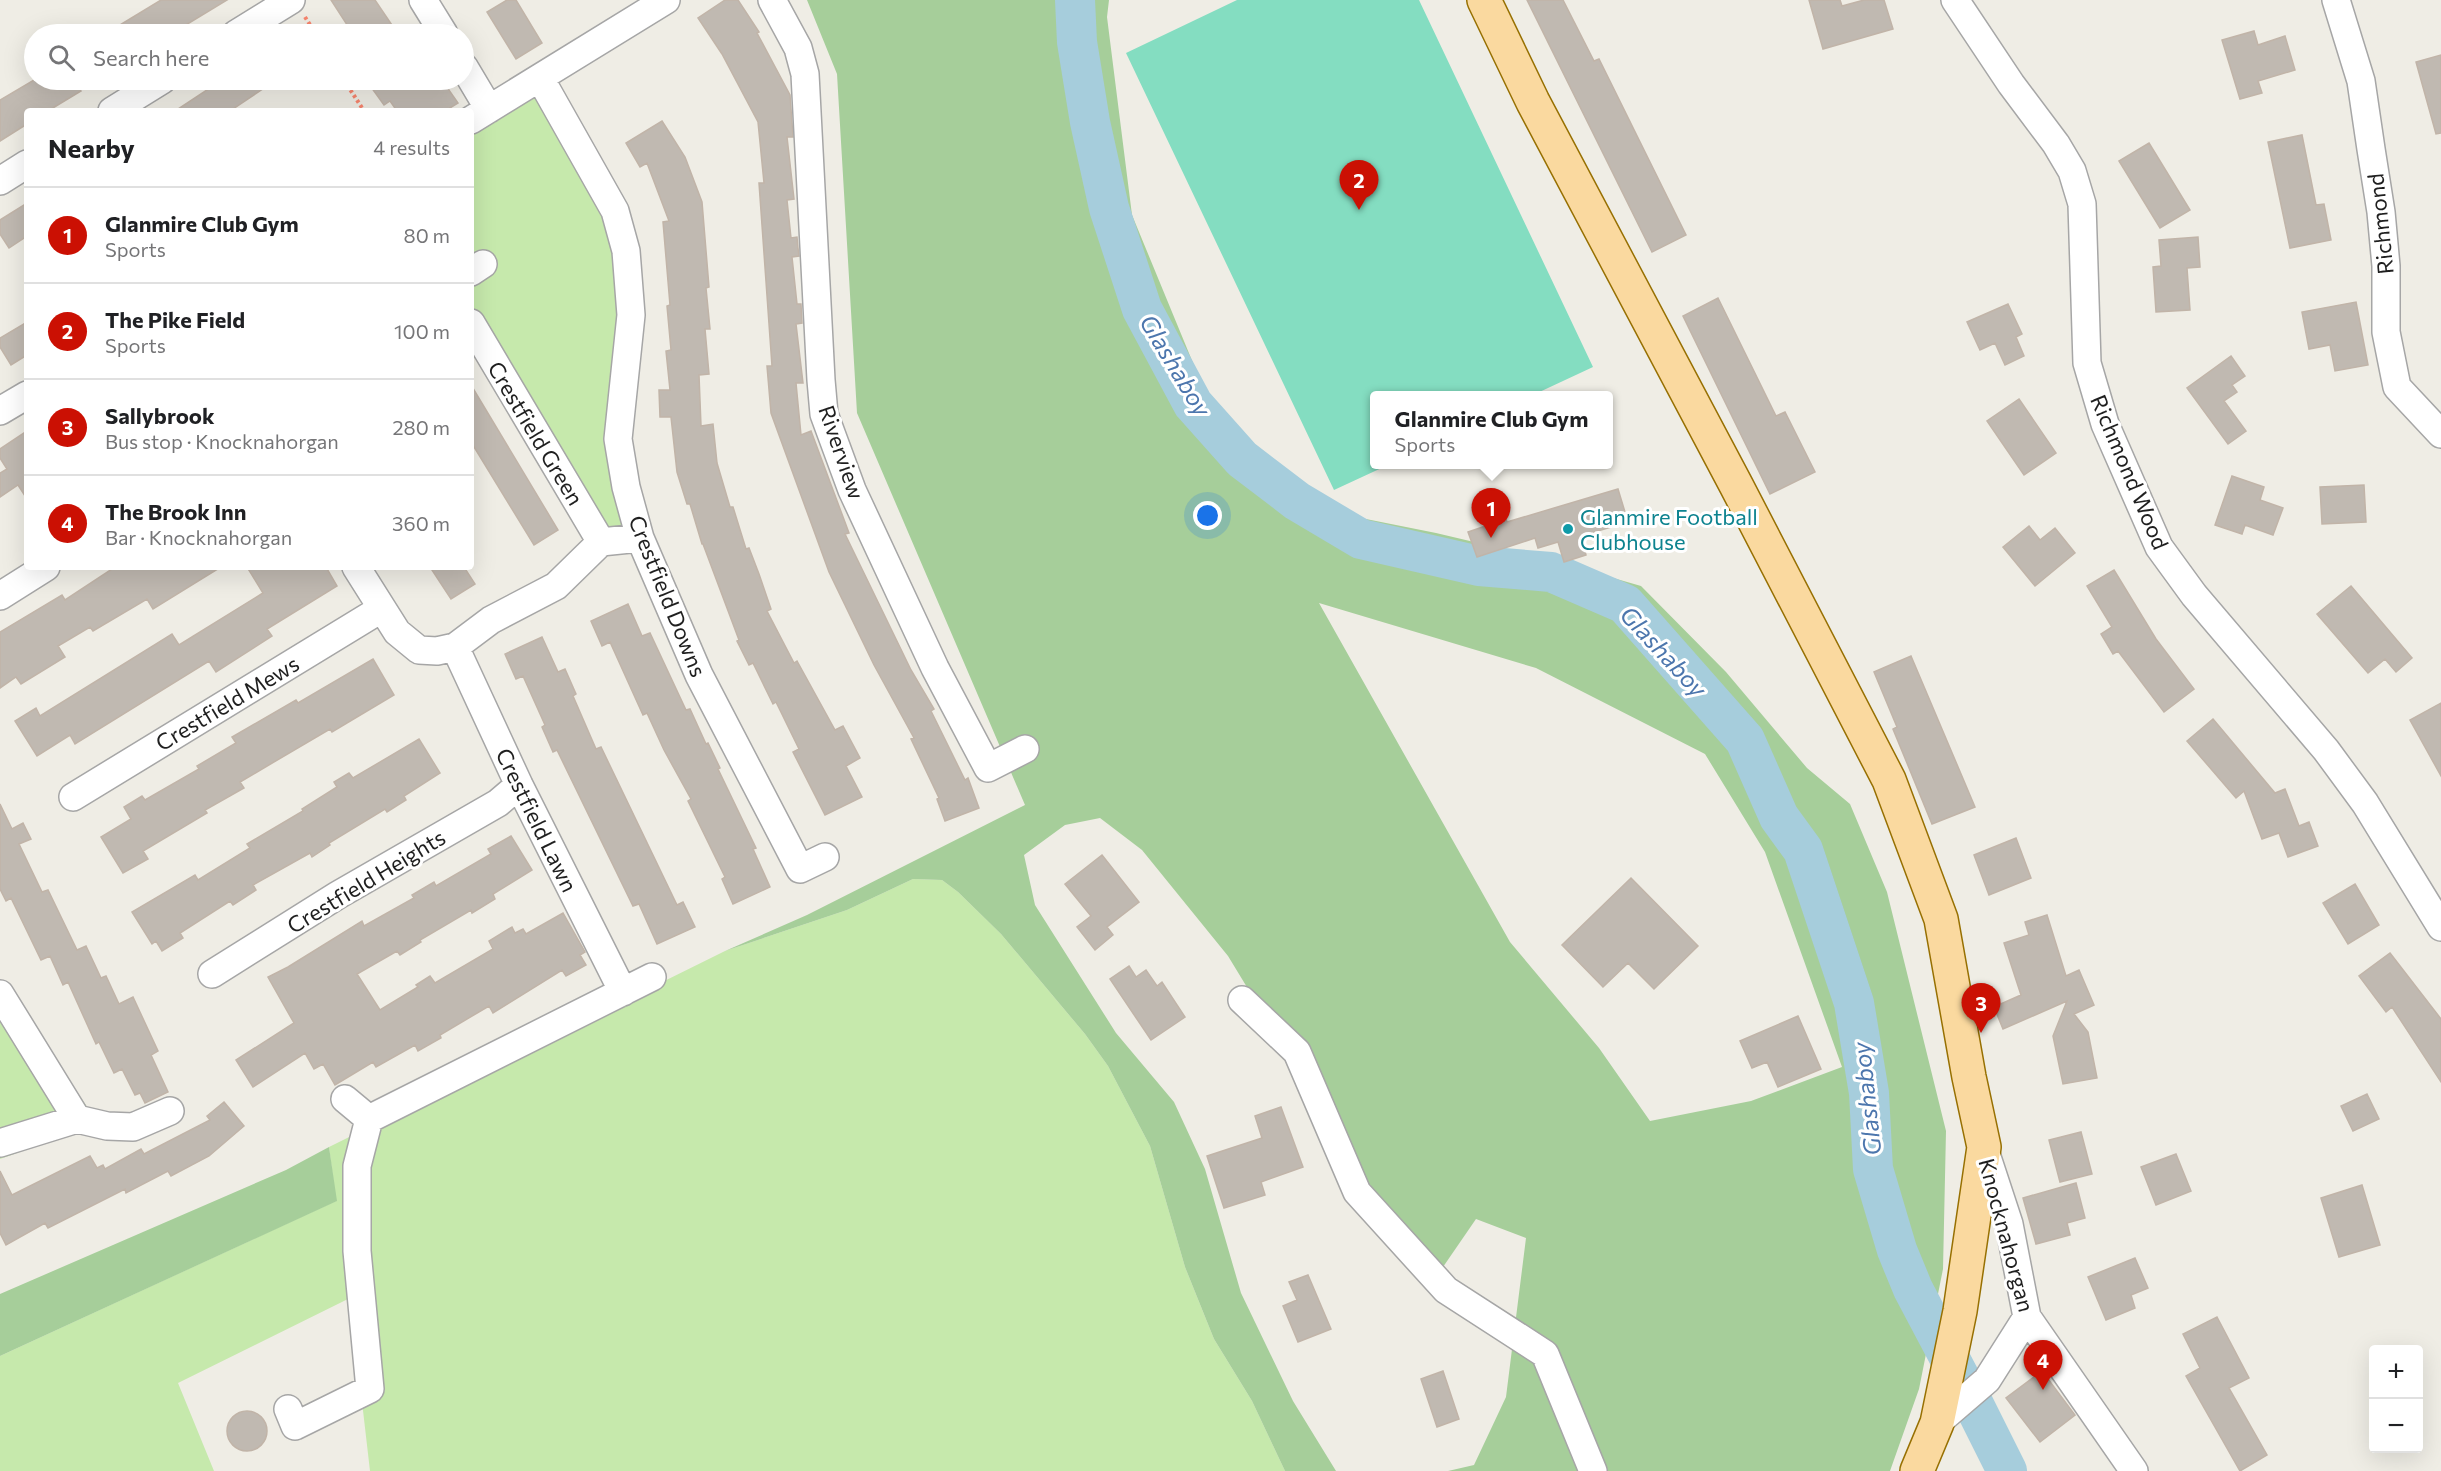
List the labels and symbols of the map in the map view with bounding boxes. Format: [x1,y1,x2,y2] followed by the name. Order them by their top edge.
[1340,160,1378,210] pin: 2
[2361,172,2399,276] street label: Richmond
[1134,309,1218,423] water label: Glashaboy
[482,356,590,510] street label: Crestfield Green
[2085,390,2175,554] street label: Richmond Wood
[813,401,871,503] street label: Riverview
[1472,488,1510,538] pin: 1
[1193,501,1222,530] your location
[1580,503,1758,555] place label: Glanmire Football Clubhouse
[623,511,713,681] street label: Crestfield Downs
[1561,522,1575,536] marker: Glanmire Football Clubhouse
[1615,600,1714,704] water label: Glashaboy
[150,650,304,756] street label: Crestfield Mews
[491,744,583,896] street label: Crestfield Lawn
[282,823,450,939] street label: Crestfield Heights
[1962,984,2000,1033] pin: 3
[1845,1039,1886,1157] water label: Glashaboy
[1974,1155,2040,1315] street label: Knocknahorgan
[2024,1340,2062,1390] pin: 4

